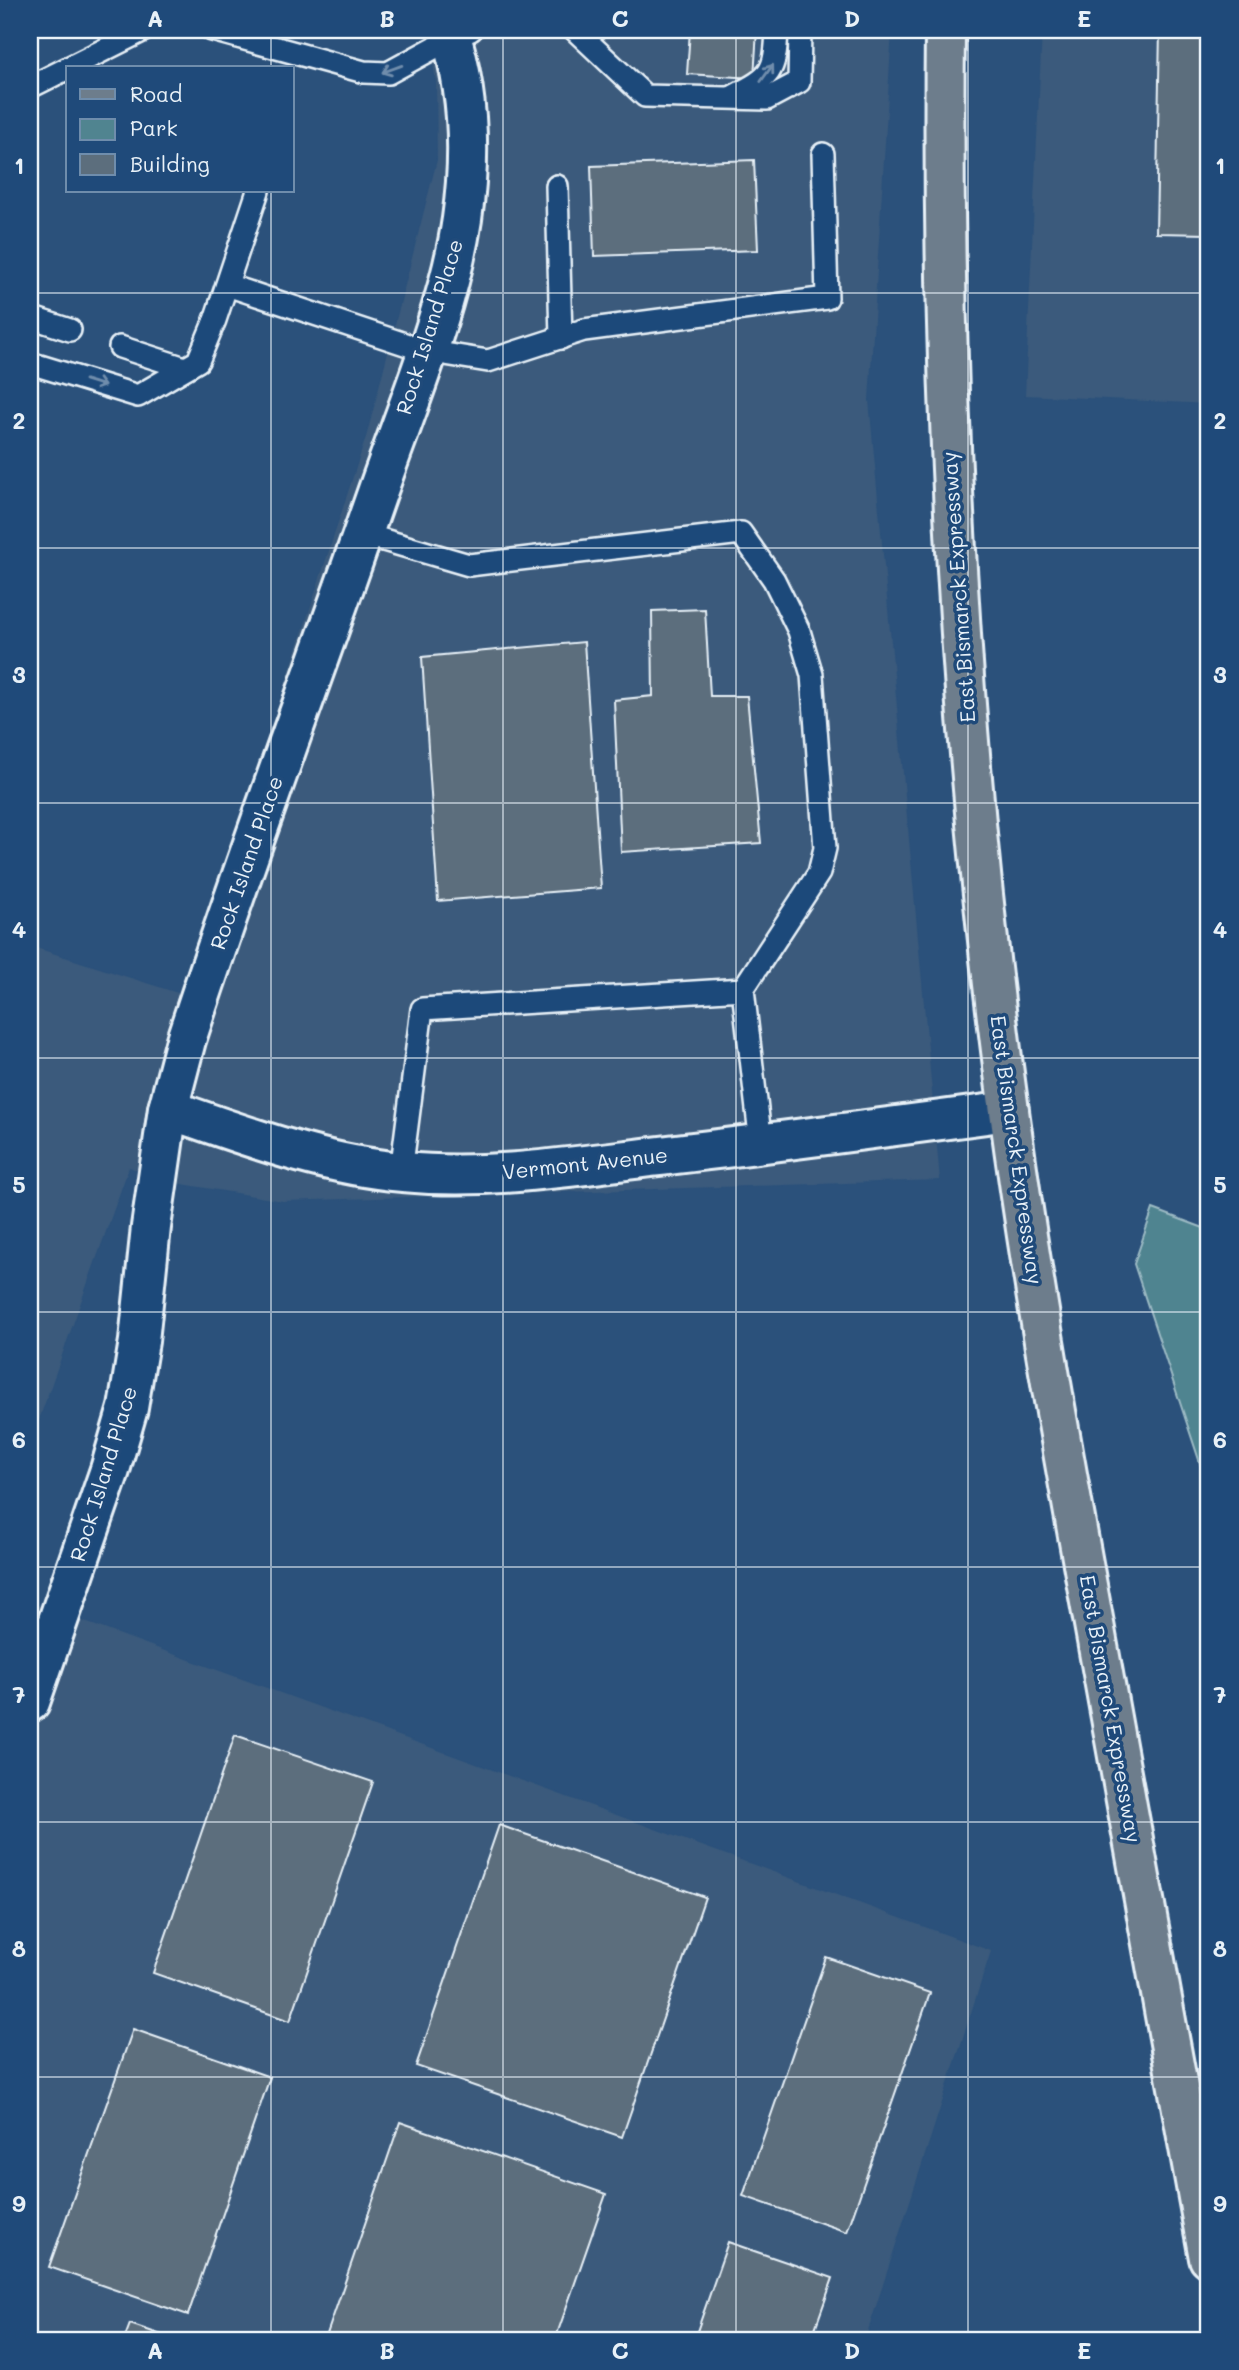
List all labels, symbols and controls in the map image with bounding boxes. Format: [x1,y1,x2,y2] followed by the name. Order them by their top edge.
[147,3,163,33] text: A
[379,3,395,33] text: B
[611,3,629,33] text: C
[844,3,860,33] text: D
[1077,3,1091,33] text: E
[759,63,774,82] one-way arrow
[382,64,403,76] one-way arrow
[66,66,294,192] legend
[130,80,182,107] text: Road
[130,114,178,141] text: Park
[14,150,24,180] text: 1
[130,150,210,177] text: Building
[1215,150,1225,180] text: 1
[389,236,468,418] street label: Rock Island Place
[84,377,106,390] one-way arrow
[13,405,25,435] text: 2
[1214,405,1226,435] text: 2
[935,451,980,723] street label: East Bismarck Expressway
[12,659,26,689] text: 3
[1213,659,1227,689] text: 3
[203,772,288,953] street label: Rock Island Place
[12,914,26,944] text: 4
[1213,914,1227,944] text: 4
[985,1013,1050,1286] street label: East Bismarck Expressway
[501,1140,669,1185] street label: Vermont Avenue
[12,1169,26,1199] text: 5
[1213,1169,1227,1199] text: 5
[63,1383,142,1565] street label: Rock Island Place
[12,1424,26,1454] text: 6
[1213,1424,1227,1454] text: 6
[1075,1573,1148,1845] street label: East Bismarck Expressway
[13,1679,26,1709] text: 7
[1214,1679,1227,1709] text: 7
[12,1933,26,1963] text: 8
[1213,1933,1227,1963] text: 8
[12,2188,26,2218] text: 9
[1213,2188,1227,2218] text: 9
[147,2335,163,2365] text: A
[379,2335,395,2365] text: B
[611,2335,629,2365] text: C
[844,2335,860,2365] text: D
[1077,2335,1091,2365] text: E

